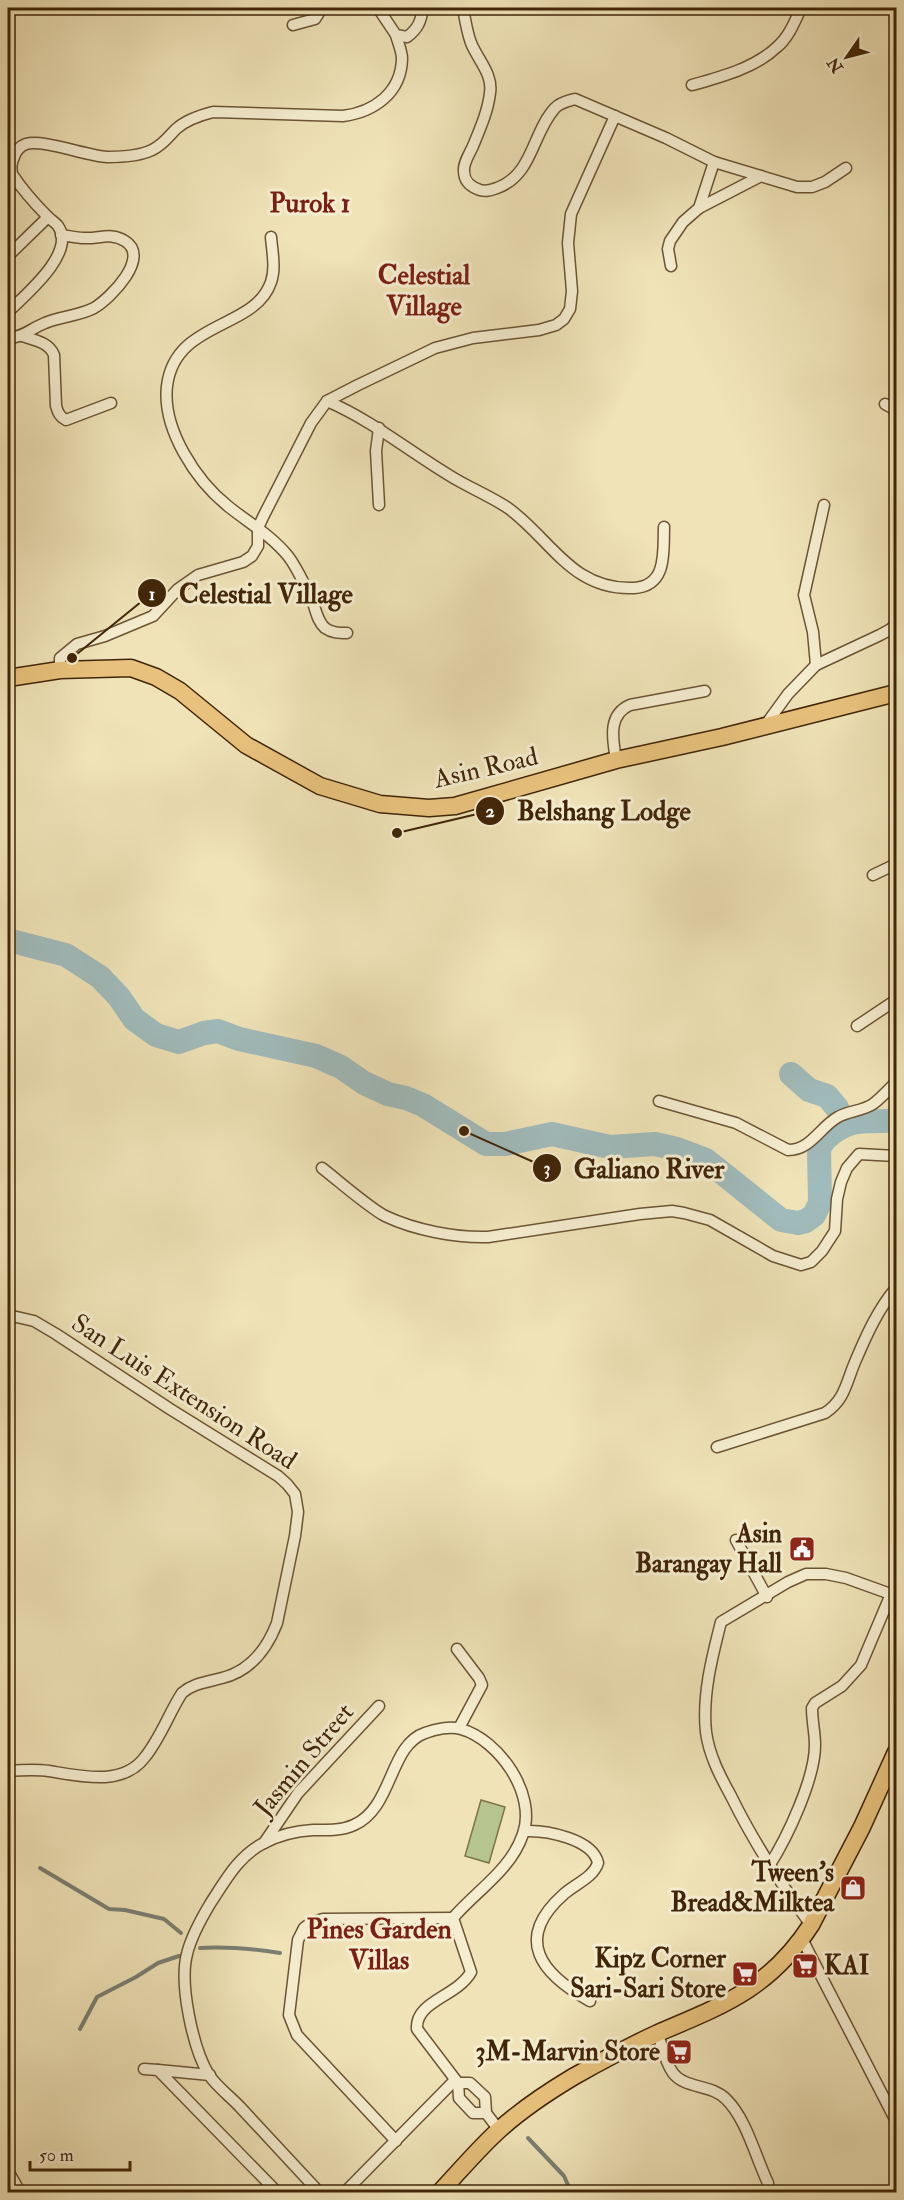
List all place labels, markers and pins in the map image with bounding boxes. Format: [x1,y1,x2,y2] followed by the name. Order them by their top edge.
[137,571,365,616] callout: Celestial Village
[475,788,703,833] callout: Belshang Lodge
[532,1146,736,1191] callout: Galiano River
[635,1518,783,1581] place label: Asin Barangay Hall
[787,1534,817,1564] public building icon: Asin Barangay Hall
[670,1857,835,1919] place label: Tween's Bread&Milktea
[838,1873,868,1903] shop icon: Tween's Bread&Milktea
[570,1943,726,2005] place label: Kipz Corner Sari-Sari Store
[824,1950,869,1982] place label: KAI
[790,1951,820,1981] supermarket icon: KAI
[730,1959,760,1989] supermarket icon: Kipz Corner Sari-Sari Store
[475,2036,660,2068] place label: 3M-Marvin Store
[664,2037,694,2067] supermarket icon: 3M-Marvin Store

